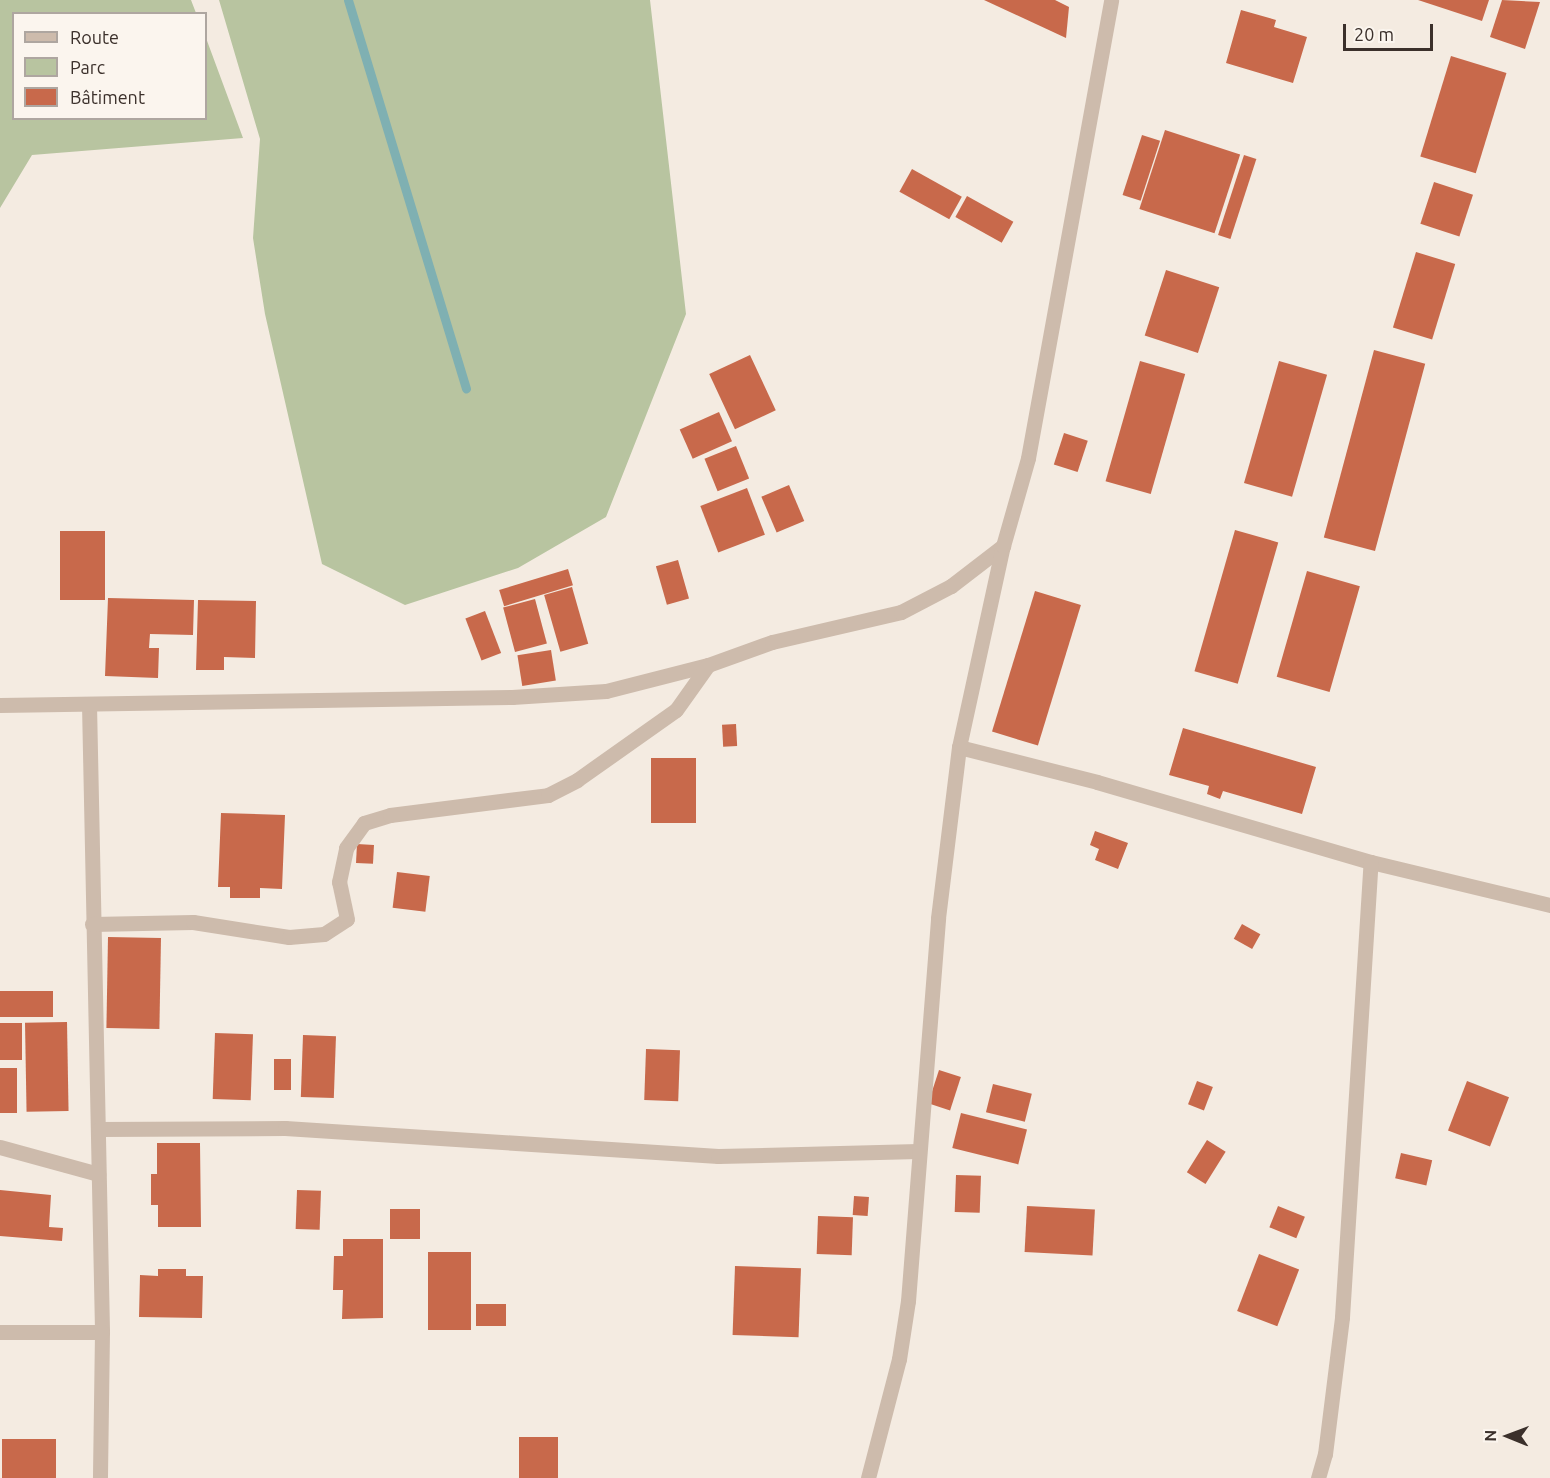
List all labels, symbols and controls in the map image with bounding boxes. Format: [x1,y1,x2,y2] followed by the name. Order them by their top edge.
[12,12,207,120] legend
[1346,12,1436,50] scale bar
[1354,24,1394,44] text: 20 m
[70,27,119,47] text: Route
[70,57,105,77] text: Parc
[70,87,145,107] text: Bâtiment
[1478,1406,1538,1466] north arrow
[1481,1430,1499,1442] text: N

